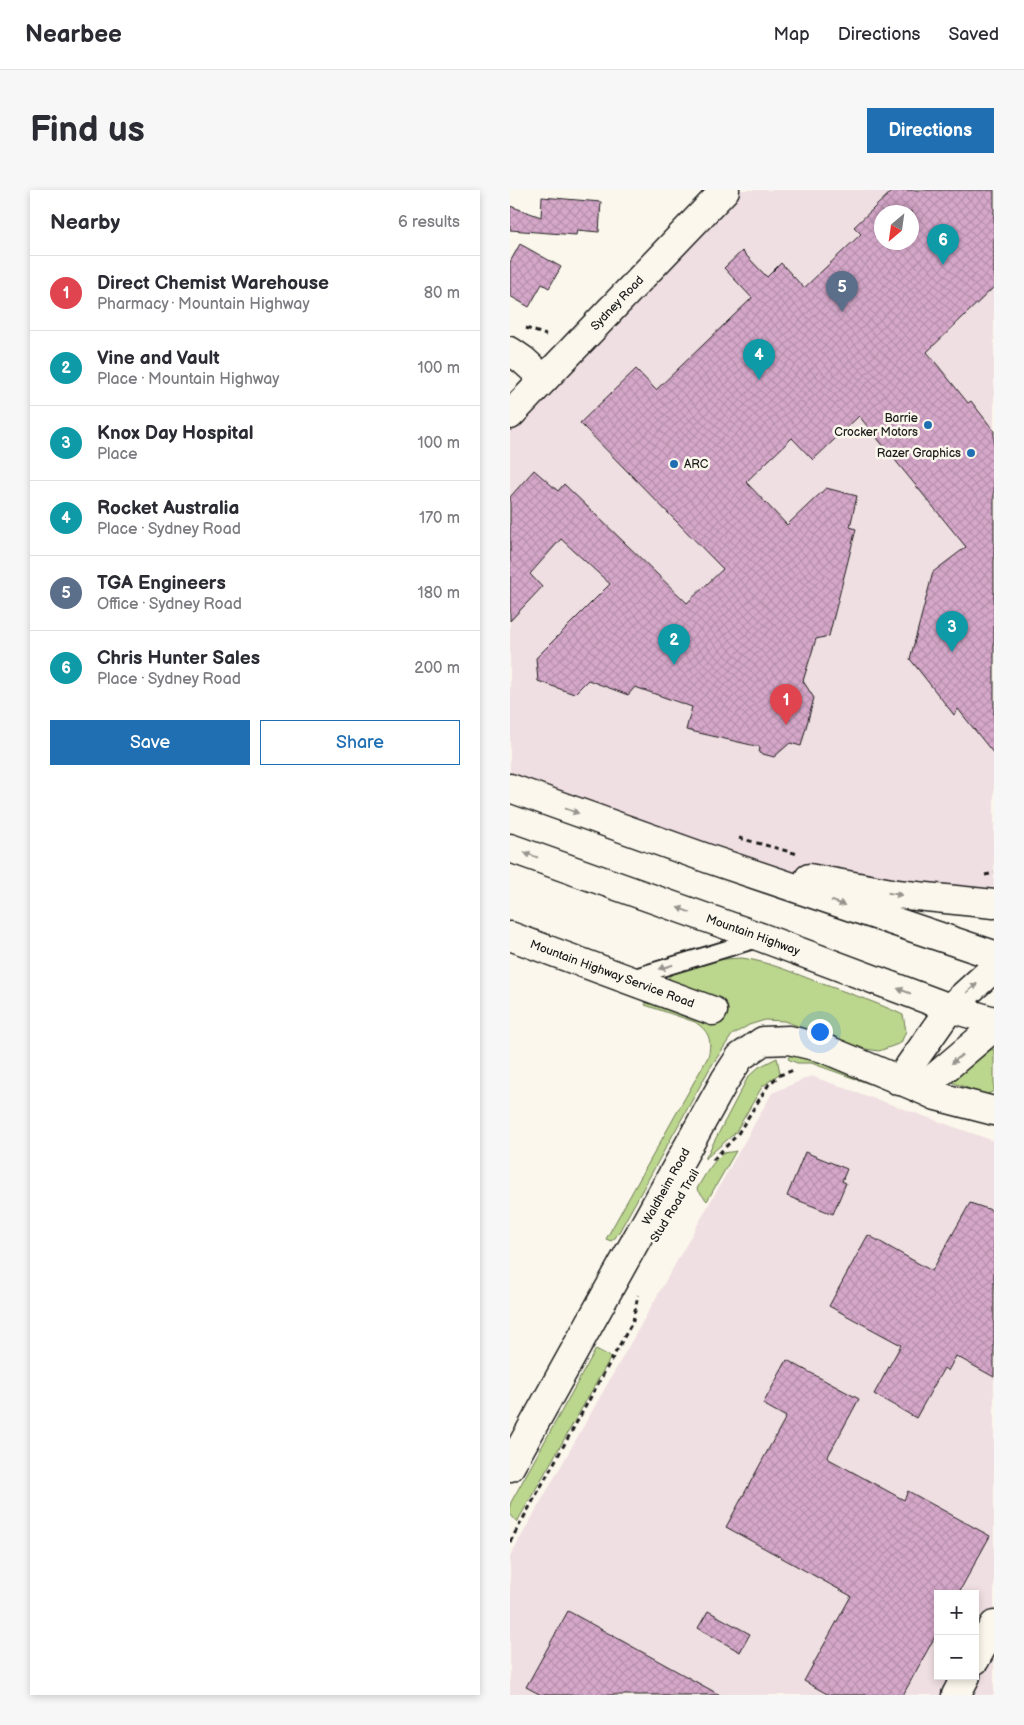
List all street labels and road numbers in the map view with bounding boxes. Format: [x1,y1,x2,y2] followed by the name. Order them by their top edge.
[587,272,647,333] street label: Sydney Road
[704,911,803,959] street label: Mountain Highway
[528,937,697,1011] street label: Mountain Highway Service Road
[639,1145,693,1227] street label: Waldheim Road
[647,1167,703,1245] street label: Stud Road Trail

